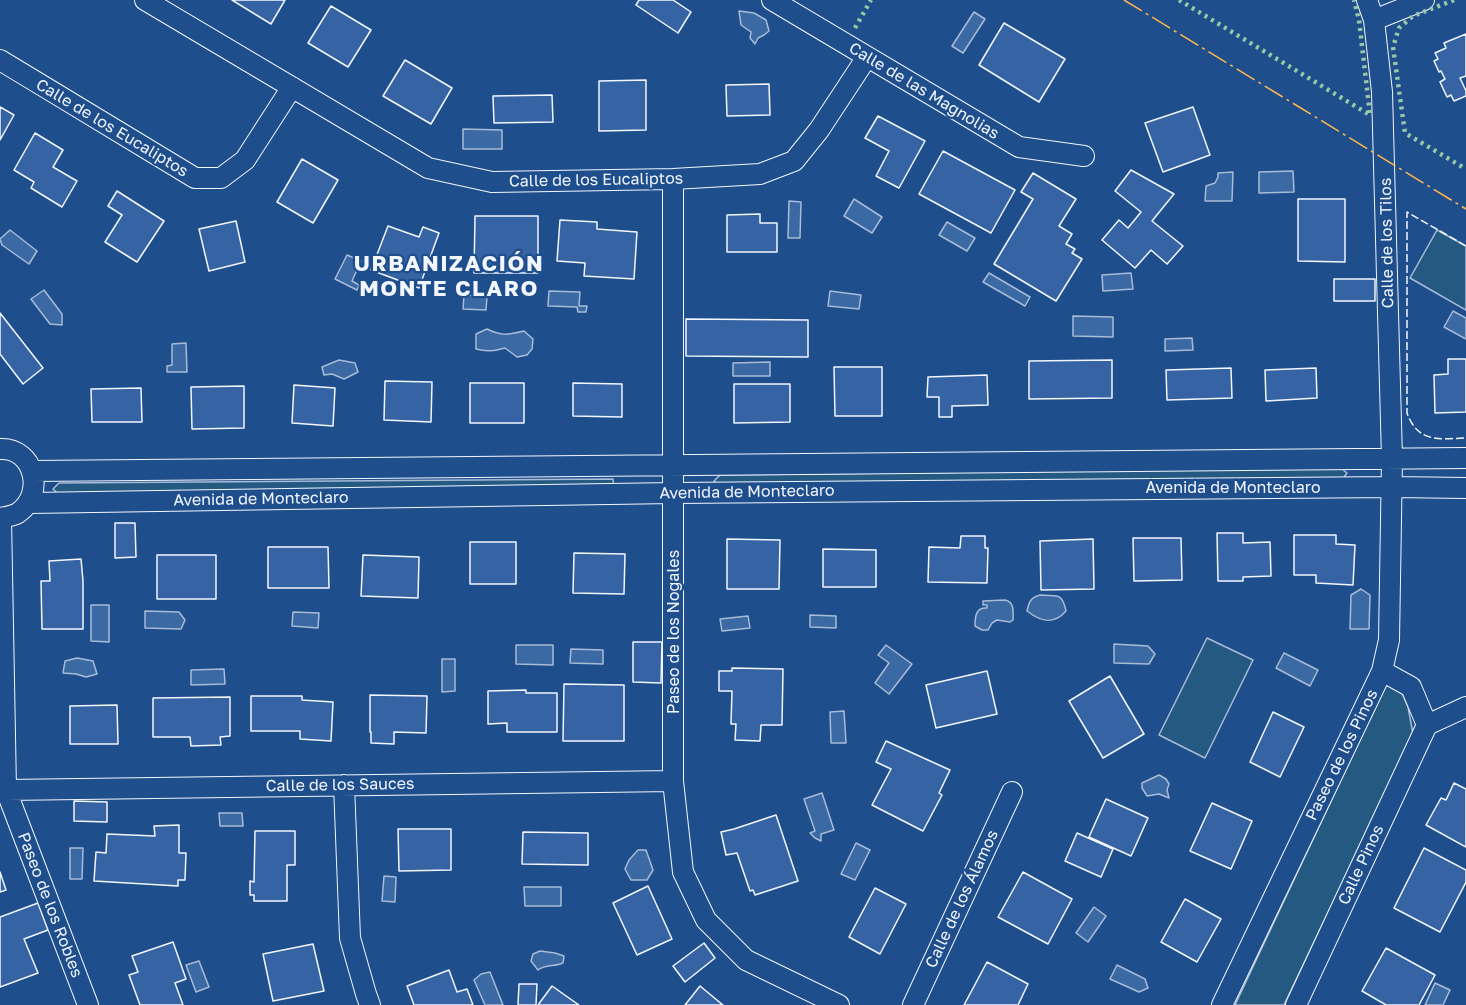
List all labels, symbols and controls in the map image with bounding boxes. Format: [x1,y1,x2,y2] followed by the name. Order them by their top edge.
[845,38,1003,144] street label: Calle de las Magnolias
[32,75,192,181] street label: Calle de los Eucaliptos
[509,169,683,191] street label: Calle de los Eucaliptos
[1376,177,1398,309] street label: Calle de los Tilos
[354,251,544,302] district label: URBANIZACIÓN MONTE CLARO
[1145,478,1321,498] street label: Avenida de Monteclaro
[659,481,835,503] street label: Avenida de Monteclaro
[173,488,349,510] street label: Avenida de Monteclaro
[664,550,684,714] street label: Paseo de los Nogales
[1302,686,1382,824] street label: Paseo de los Pinos
[265,774,415,796] street label: Calle de los Sauces
[1334,822,1388,908] street label: Calle Pinos
[922,827,1002,971] street label: Calle de los Álamos
[13,830,87,980] street label: Paseo de los Robles

